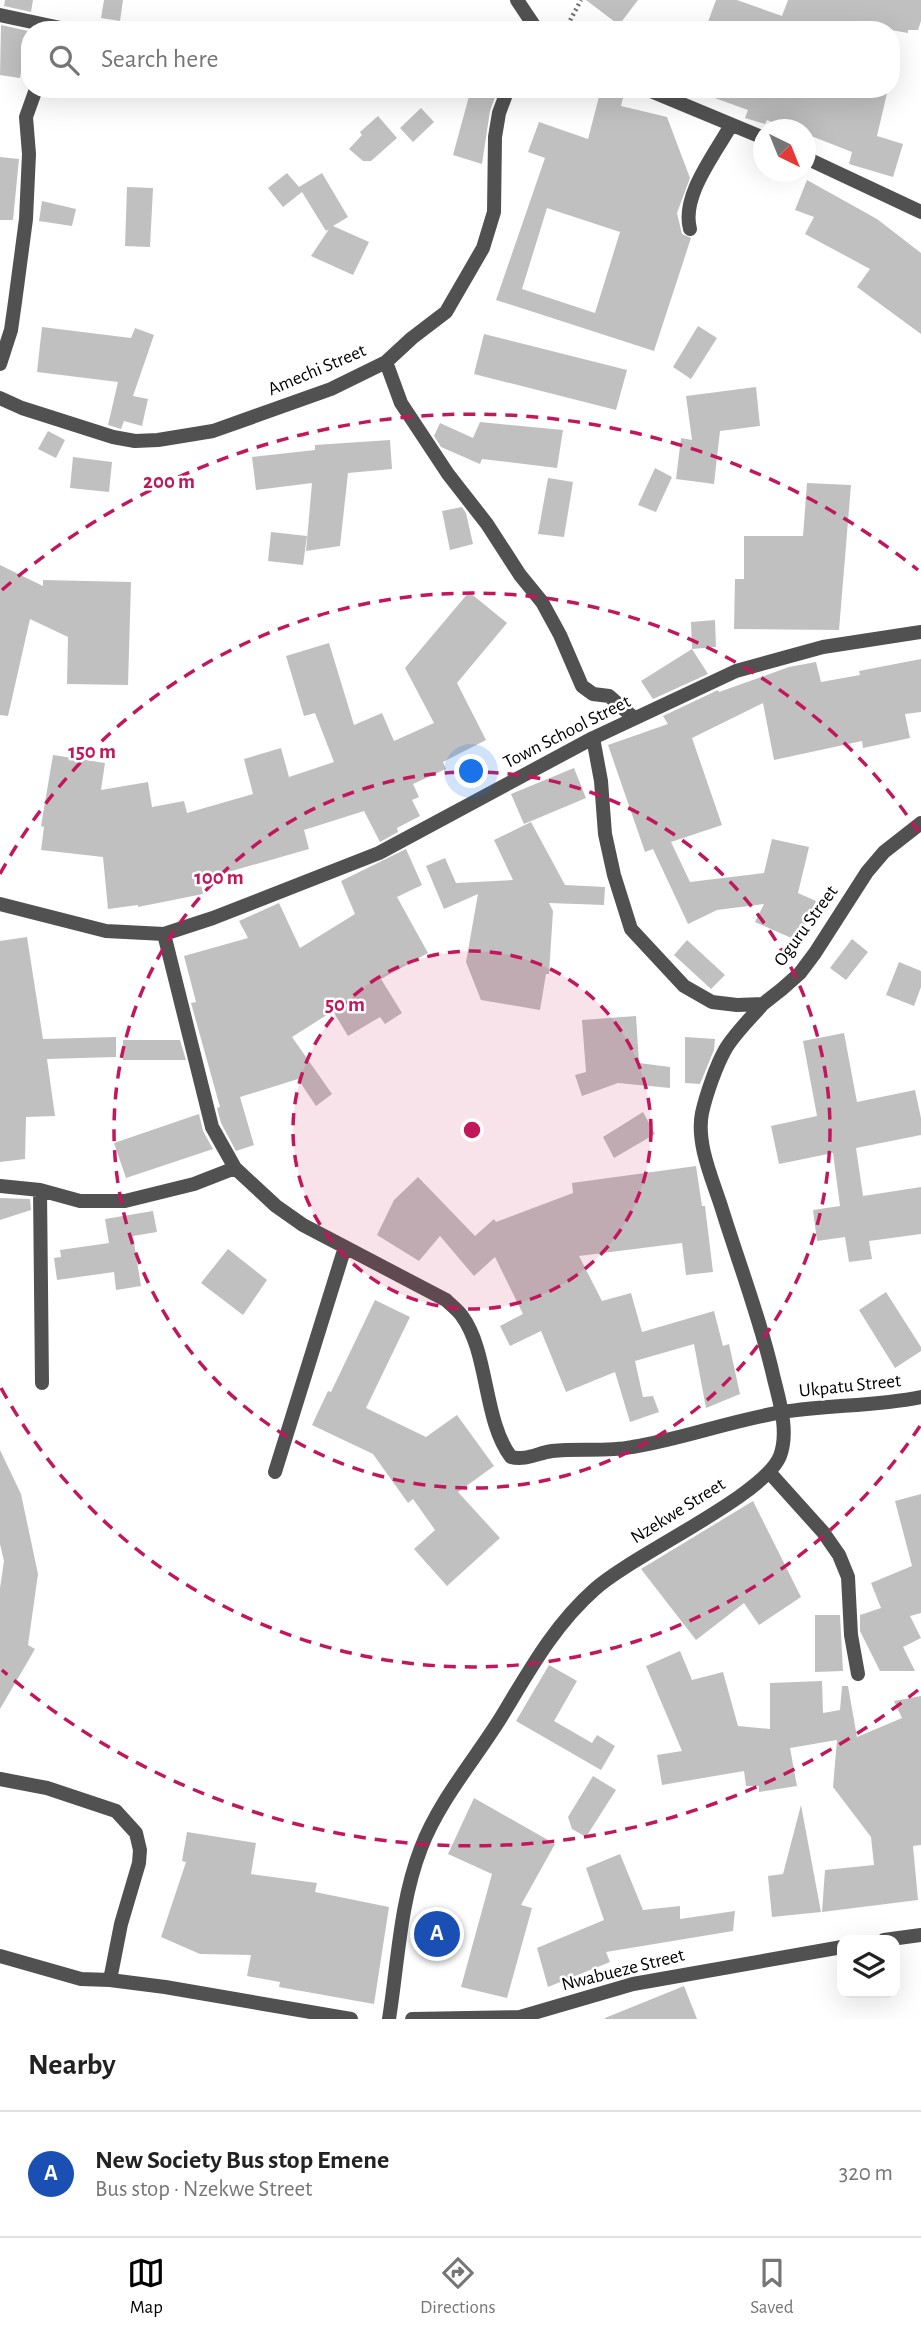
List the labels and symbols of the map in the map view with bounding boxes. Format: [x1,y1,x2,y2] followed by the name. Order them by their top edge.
[753,119,816,182] north arrow
[265,341,369,399] street label: Amechi Street
[143,471,195,492] text: 200 m
[500,692,634,772] street label: Town School Street
[68,741,116,762] text: 150 m
[454,754,488,788] your location
[194,867,244,888] text: 100 m
[771,882,841,970] street label: Oguru Street
[325,994,365,1015] text: 50 m
[460,1118,484,1142] centre of rings
[798,1371,902,1401] street label: Ukpatu Street
[628,1475,728,1547] street label: Nzekwe Street
[414,1908,460,1960] pin: A
[560,1946,686,1994] street label: Nwabueze Street

